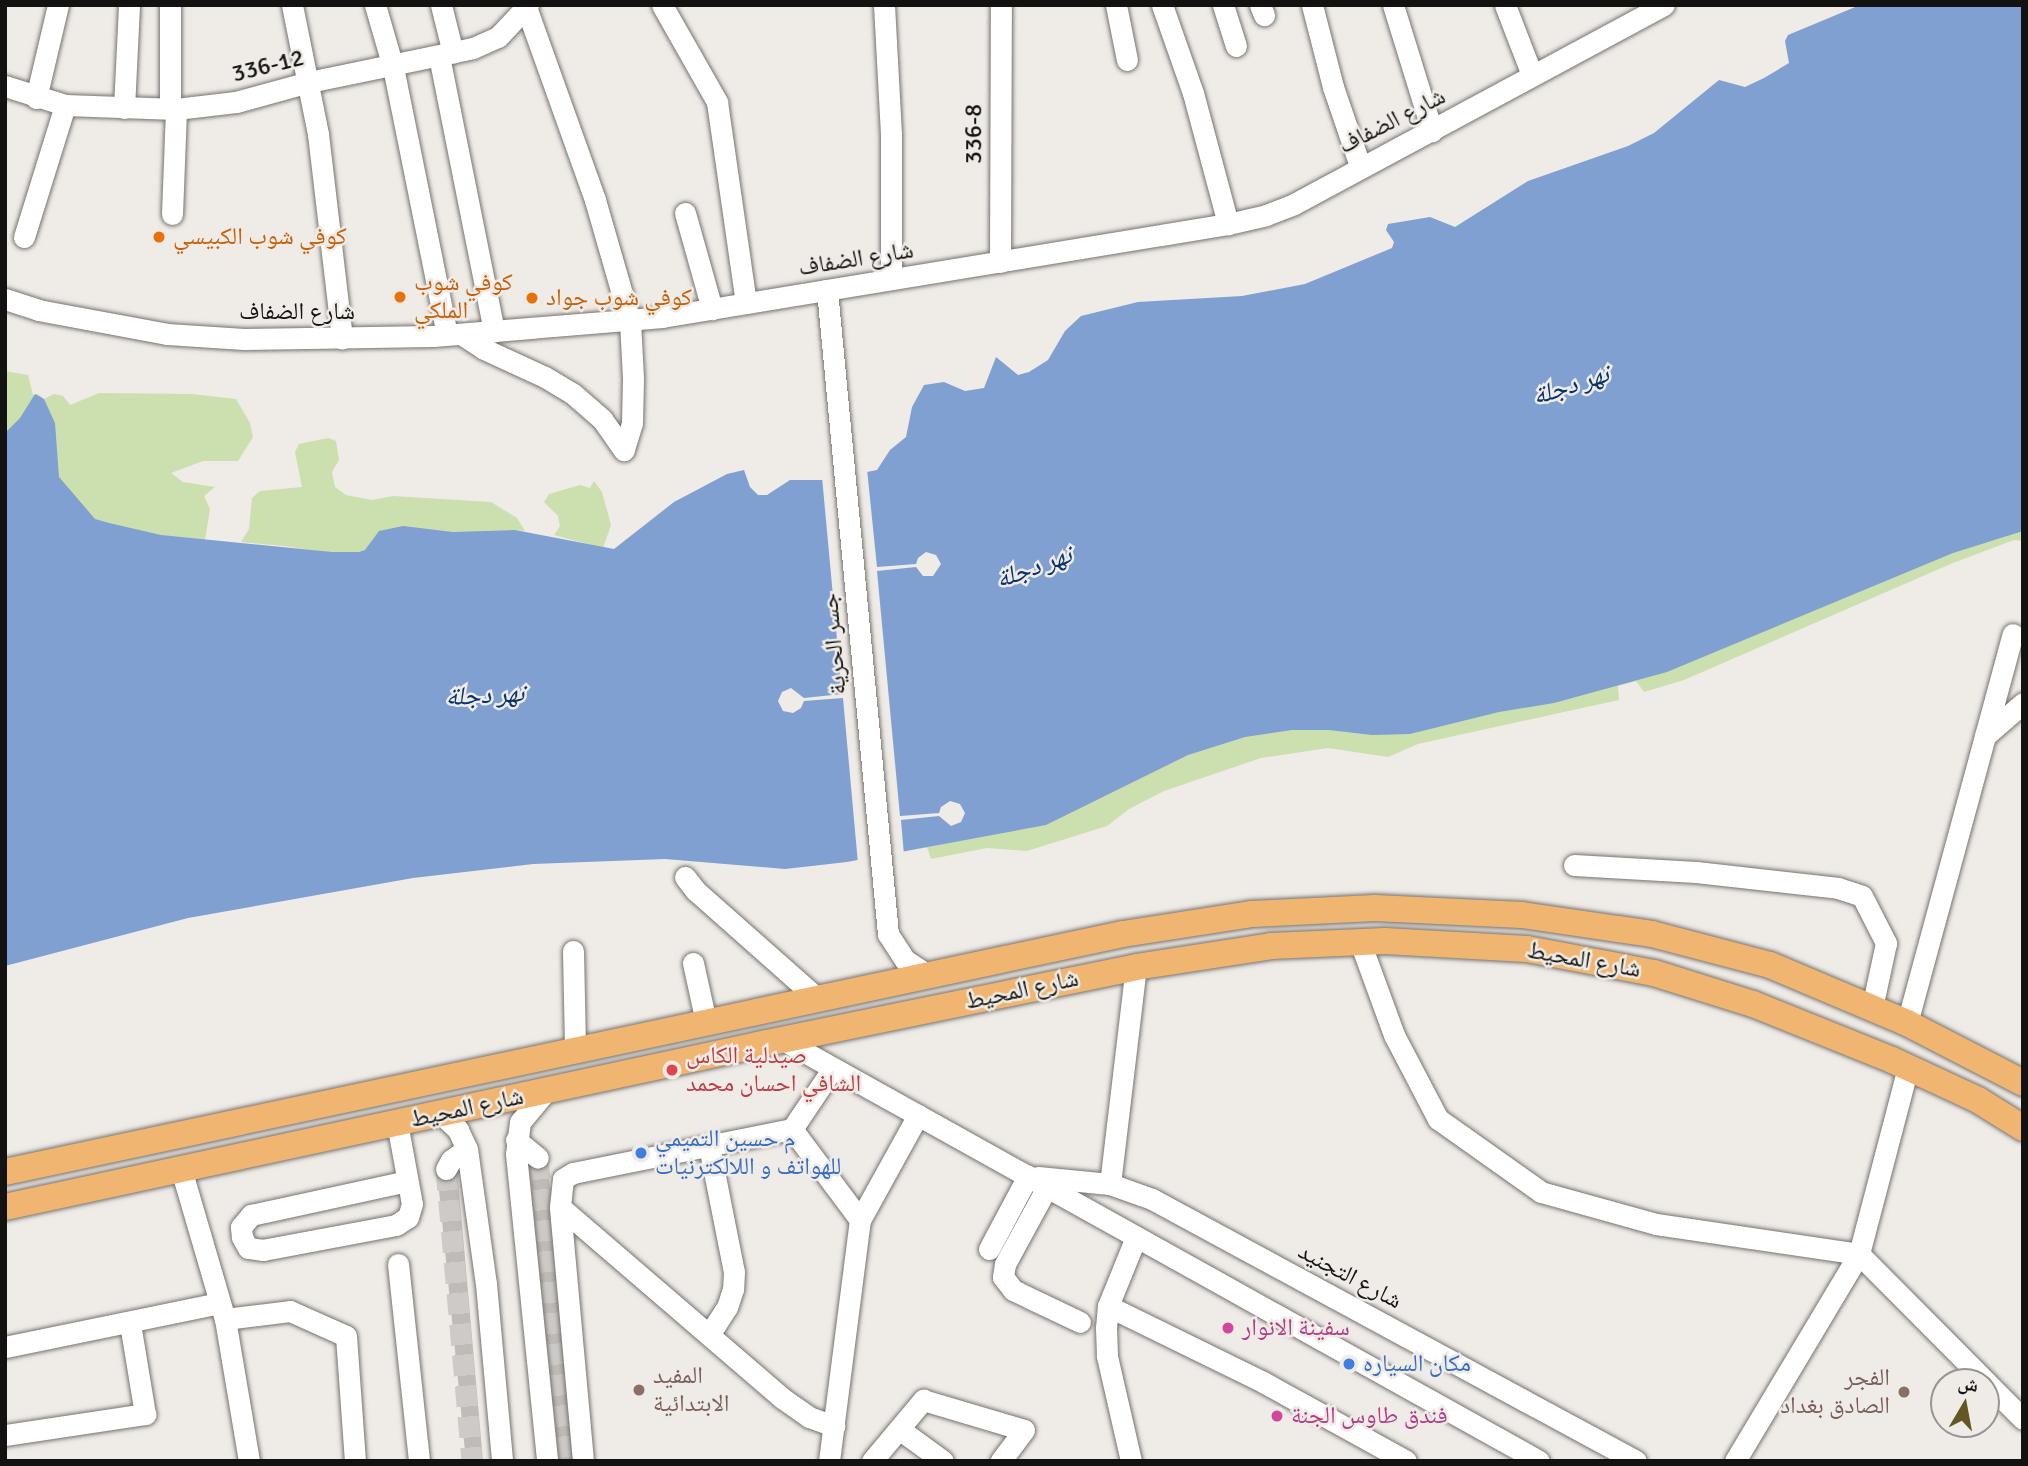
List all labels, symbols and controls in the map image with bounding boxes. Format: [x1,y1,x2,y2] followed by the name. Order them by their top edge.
[229,43,307,89] street label: 336-12
[1334,82,1450,160] street label: شارع الضفاف
[960,104,988,164] street label: 336-8
[173,223,347,251] place label: كوفي شوب الكبيسي
[151,229,167,245] marker: كوفي شوب الكبيسي
[796,236,916,282] street label: شارع الضفاف
[414,269,513,325] place label: كوفي شوب الملكي
[546,284,692,312] place label: كوفي شوب جواد
[392,289,408,305] marker: كوفي شوب الملكي
[524,290,540,306] marker: كوفي شوب جواد
[239,298,355,326] street label: شارع الضفاف
[1529,359,1613,413] water label: نهر دجلة
[992,540,1076,596] water label: نهر دجلة
[815,592,853,696] street label: جسر الحرية
[445,678,525,714] water label: نهر دجلة
[1525,936,1643,984] street label: شارع المحيط
[963,964,1081,1016] street label: شارع المحيط
[686,1042,861,1098] place label: صيدلية الكاس الشافي احسان محمد
[664,1062,680,1078] marker: صيدلية الكاس الشافي احسان محمد
[408,1082,526,1134] street label: شارع المحيط
[655,1125,841,1181] place label: م حسين التميمي للهواتف و اللالكترنيات
[633,1145,649,1161] marker: م حسين التميمي للهواتف و اللالكترنيات
[1293,1237,1407,1315] street label: شارع التجنيد
[1242,1314,1350,1342] place label: سفينة الانوار
[1220,1320,1236,1336] marker: سفينة الانوار
[1363,1350,1471,1378] place label: مكان السياره
[1341,1356,1357,1372] marker: مكان السياره
[653,1362,730,1418] place label: المفيد الابتدائية
[1780,1364,1890,1420] place label: الفجر الصادق بغداد
[1930,1368,2000,1438] north arrow
[1956,1371,1980,1398] text: ش
[631,1382,647,1398] marker: المفيد الابتدائية
[1896,1384,1912,1400] marker: الفجر الصادق بغداد
[1291,1402,1448,1430] place label: فندق طاوس الجنة
[1269,1408,1285,1424] marker: فندق طاوس الجنة

